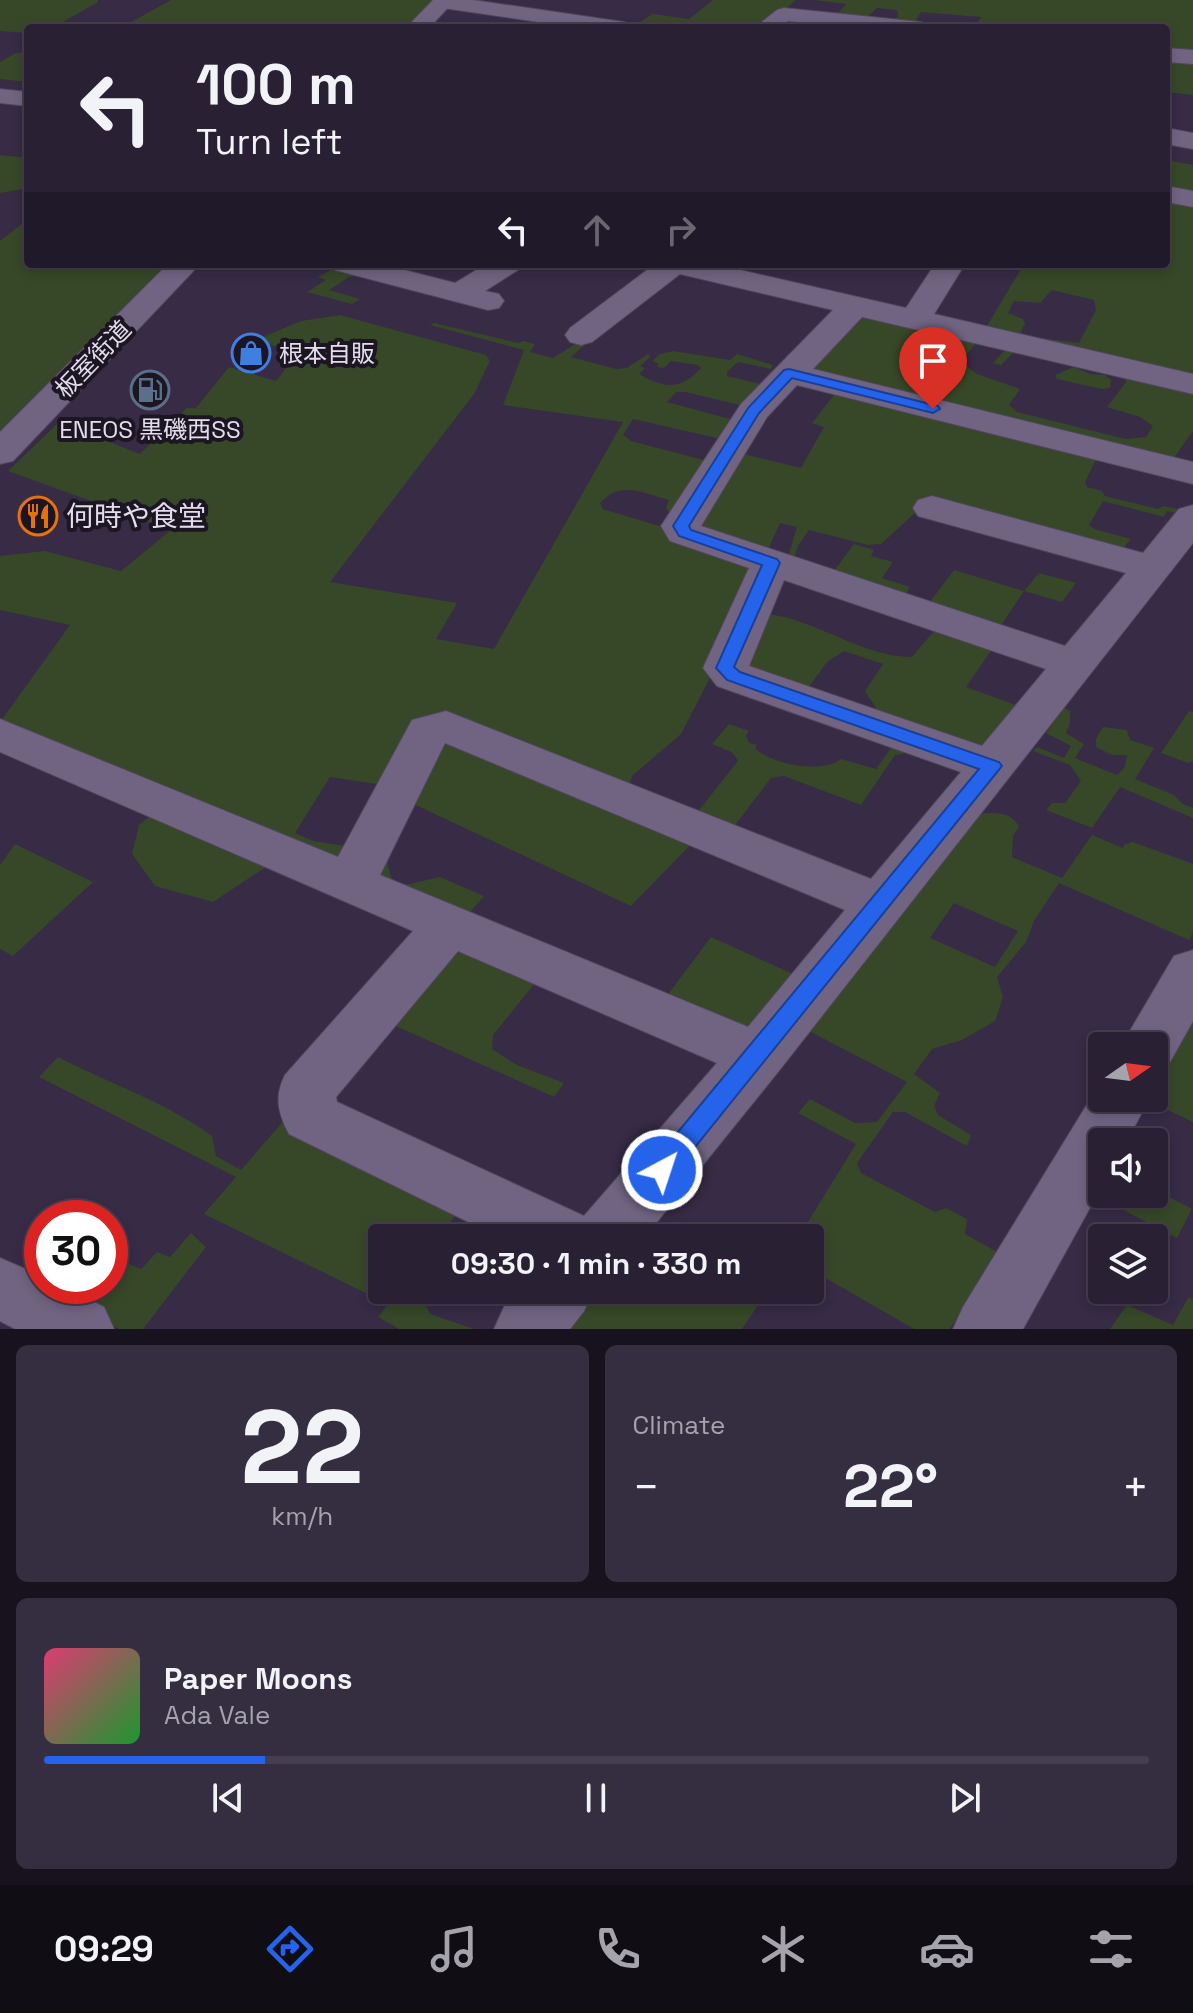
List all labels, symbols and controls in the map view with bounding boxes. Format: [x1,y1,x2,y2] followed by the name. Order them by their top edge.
[196,49,356,120] text: 100 m
[64,56,168,160] icon: left
[196,119,343,165] text: Turn left
[491,208,535,252] icon: left
[575,208,619,252] icon: ahead
[659,208,703,252] icon: right
[49,314,137,404] street label: 板室街道
[899,327,967,409] pin
[230,332,272,374] shop icon: 根本自販
[279,338,375,369] place label: 根本自販
[911,339,955,383] icon: arrive
[129,369,171,411] fuel station icon: ENEOS 黒磯西SS
[59,414,241,445] place label: ENEOS 黒磯西SS
[17,495,59,537] restaurant icon: 何時や食堂
[66,498,206,534] place label: 何時や食堂
[1088,1032,1168,1112] north arrow
[1088,1032,1168,1304] map controls
[620,1128,704,1212] position arrow
[1088,1128,1168,1208] button: sound
[24,1200,128,1304] speed limit sign: 30
[1088,1224,1168,1304] button: layers
[451,1244,741,1283] text: 09:30 · 1 min · 330 m
[240,1381,364,1513] text: 22
[633,1408,725,1442] text: Climate
[843,1448,938,1525] text: 22°
[633,1459,660,1515] text: −
[1122,1459,1149,1515] text: +
[271,1499,333,1533] text: km/h
[164,1659,353,1698] text: Paper Moons
[164,1698,270,1732] text: Ada Vale
[206,1776,250,1820] icon: previous
[574,1776,618,1820] icon: pause
[943,1776,987,1820] icon: next
[262,1921,318,1977] icon: directions
[426,1921,482,1977] icon: music
[590,1921,646,1977] icon: phone
[755,1921,811,1977] icon: climate
[919,1921,975,1977] icon: car
[1083,1921,1139,1977] icon: filters
[54,1926,154,1972] text: 09:29

